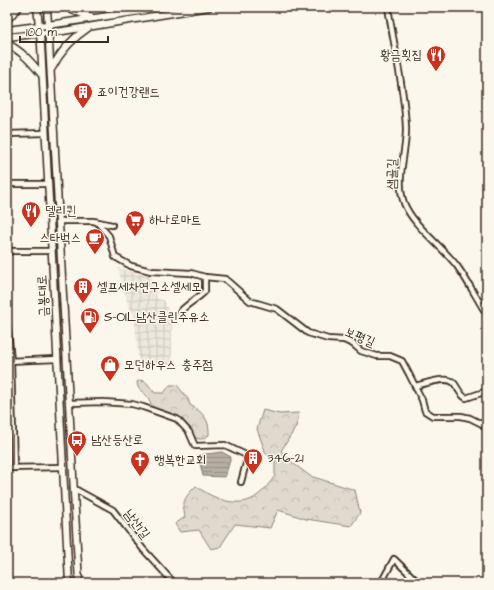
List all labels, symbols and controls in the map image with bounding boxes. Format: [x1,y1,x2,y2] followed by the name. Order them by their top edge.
[20,18,108,44] scale bar
[26,24,57,41] text: 100 m
[425,44,447,72] restaurant icon: 황금횟집
[380,46,422,64] place label: 황금횟집
[72,81,94,109] building icon: 죠이건강랜드
[97,83,160,101] place label: 죠이건강랜드
[383,158,401,190] street label: 샘골길
[20,200,42,228] restaurant icon: 델리퀸
[45,202,76,220] place label: 델리퀸
[124,209,146,237] supermarket icon: 하나로마트
[149,211,201,229] place label: 하나로마트
[84,227,106,255] cafe icon: 스타벅스
[39,229,81,247] place label: 스타벅스
[33,275,53,317] street label: 금봉대로
[72,276,94,304] building icon: 셀프세차연구소셀세모
[97,278,202,296] place label: 셀프세차연구소셀세모
[79,306,101,334] fuel station icon: S-OIL남산클린주유소
[104,308,209,326] place label: S-OIL남산클린주유소
[342,323,378,351] street label: 보평길
[99,354,121,382] shop icon: 모던하우스 충주점
[124,356,213,374] place label: 모던하우스 충주점
[66,429,88,457] bus stop icon: 남산등산로
[91,431,143,449] place label: 남산등산로
[242,447,264,475] building icon: 346-21
[129,449,151,477] church icon: 행복한교회
[267,449,304,467] place label: 346-21
[154,451,206,469] place label: 행복한교회
[120,505,154,543] street label: 남산1길

